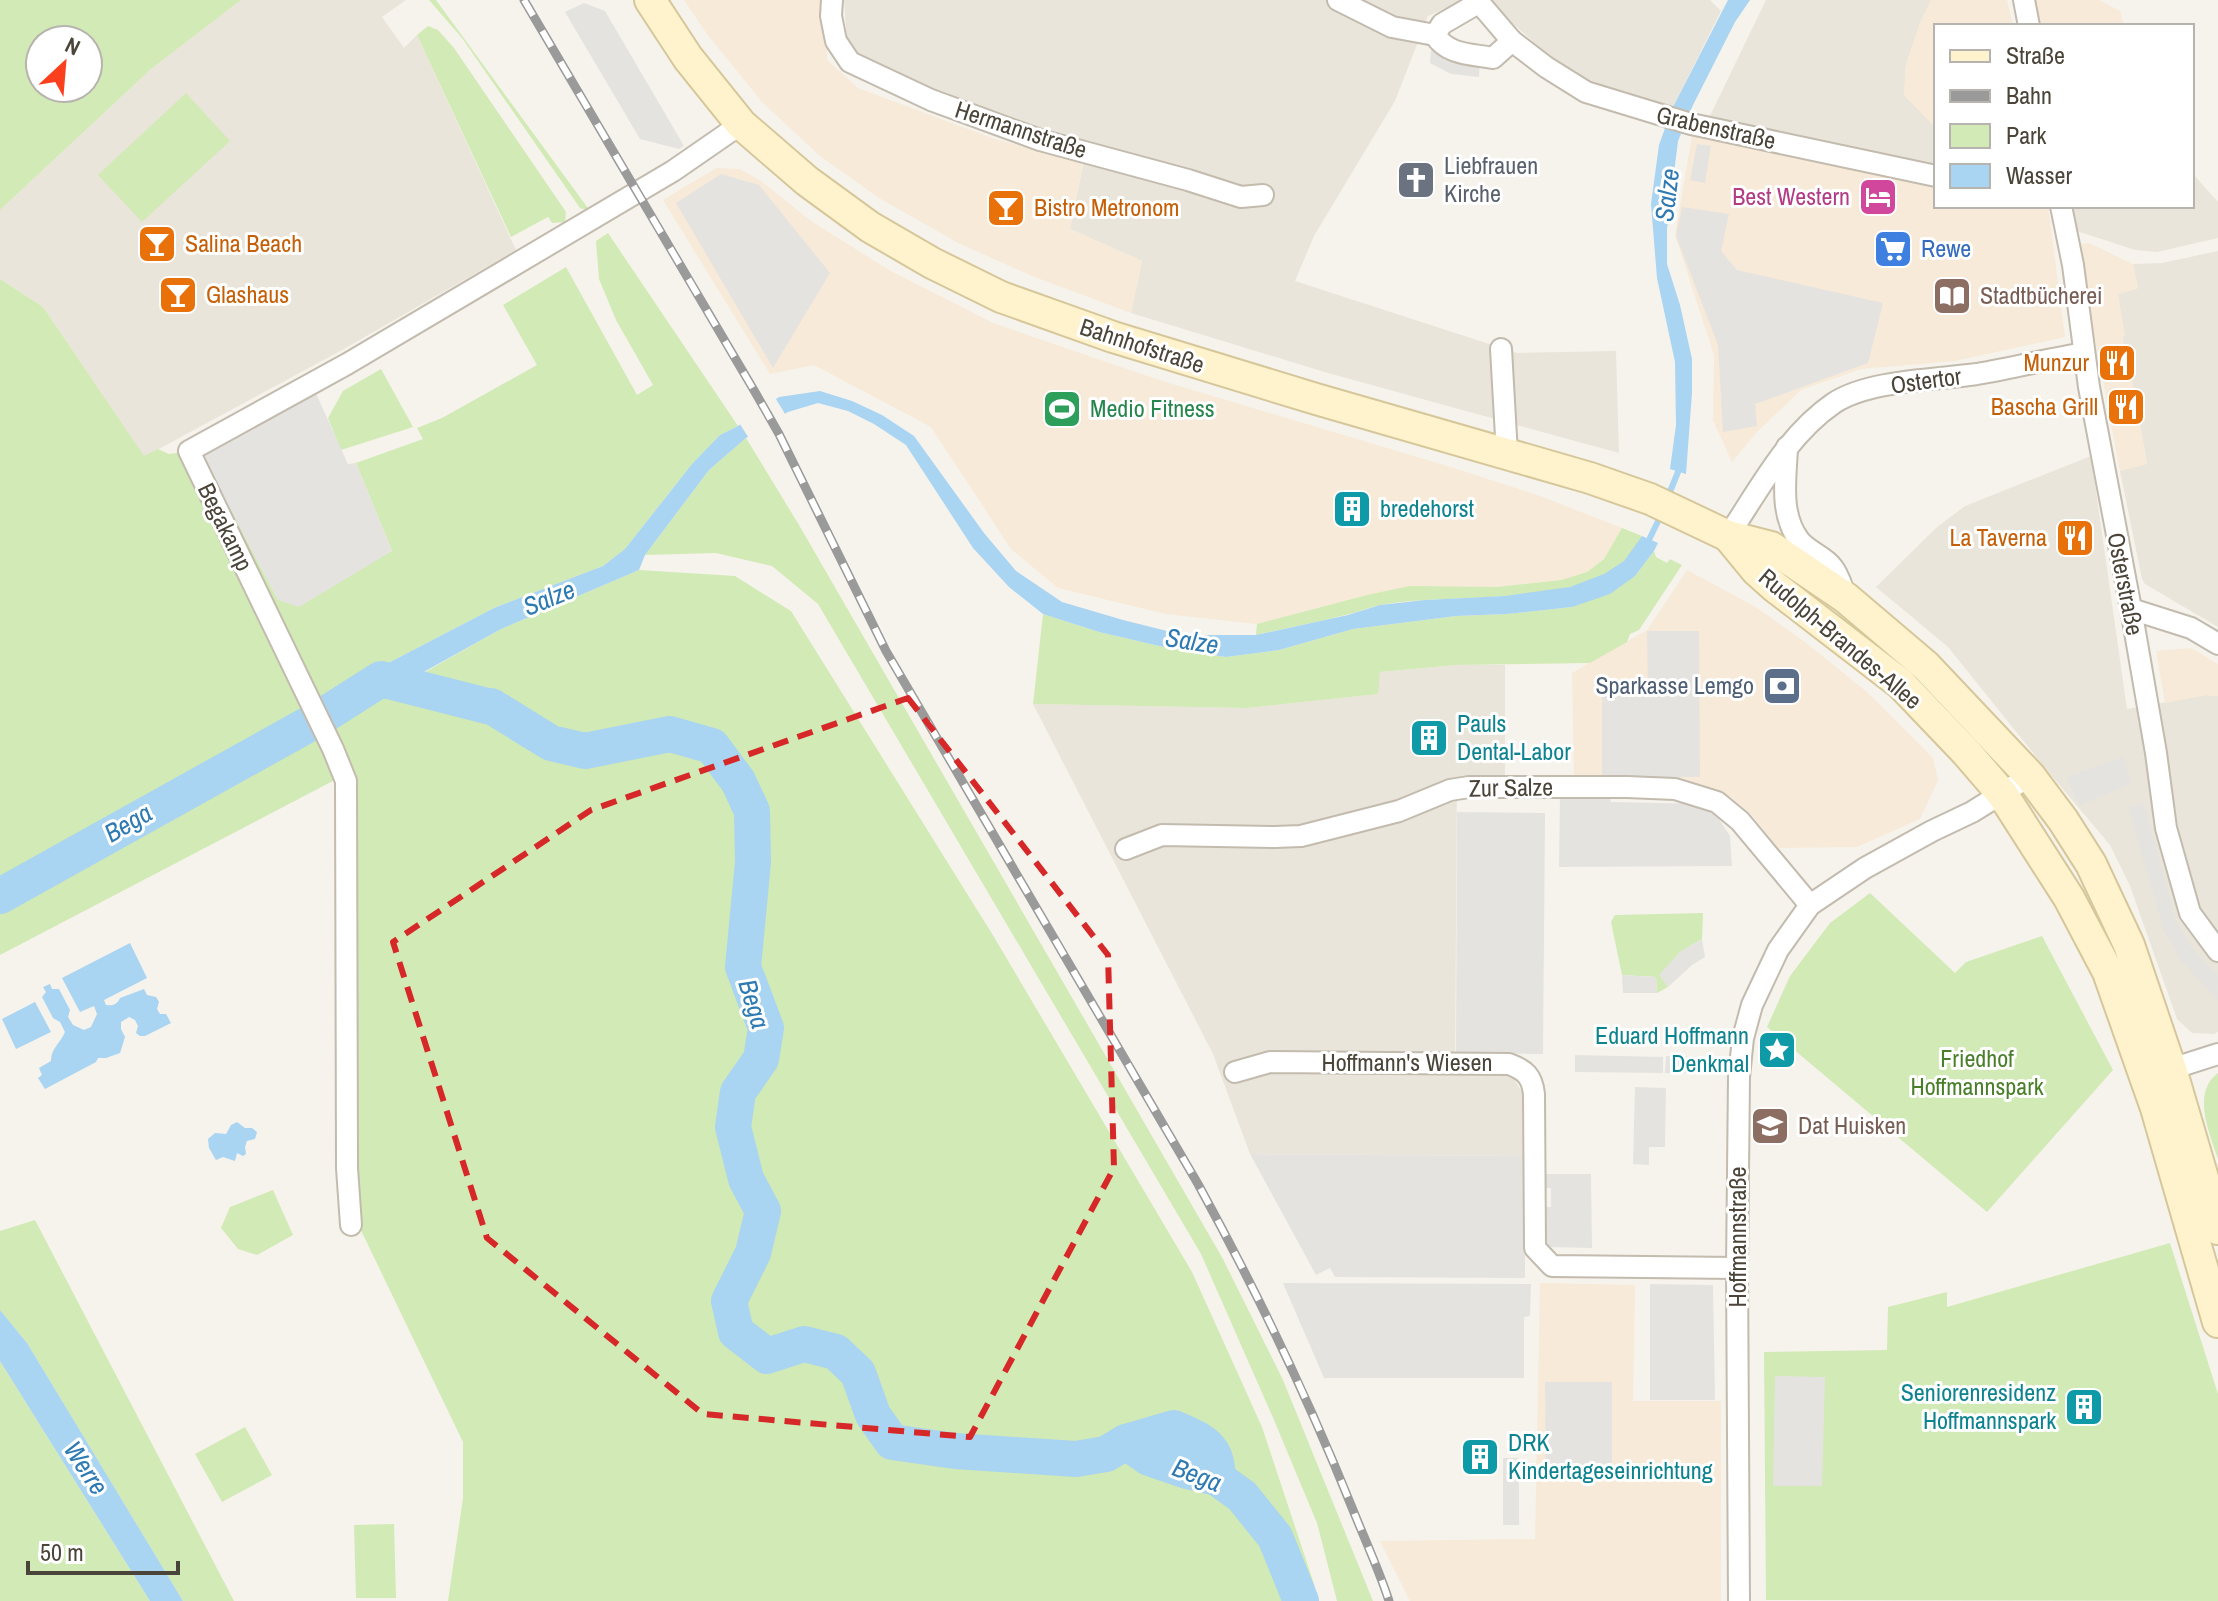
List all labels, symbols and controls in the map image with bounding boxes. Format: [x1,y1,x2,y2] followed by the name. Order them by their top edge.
[24,24,104,104] north arrow
[1934,24,2194,208] legend
[60,30,85,62] text: N
[2006,39,2065,71] text: Straße
[2006,79,2052,111] text: Bahn
[951,93,1091,165] street label: Hermannstraße
[1653,98,1779,156] street label: Grabenstraße
[2006,119,2047,151] text: Park
[1444,149,1538,209] place label: Liebfrauen Kirche
[1395,159,1437,201] church icon: Liebfrauen Kirche
[2006,159,2072,191] text: Wasser
[1646,166,1687,224] water label: Salze
[1857,176,1899,218] hotel icon: Best Western
[1732,180,1850,212] place label: Best Western
[985,187,1027,229] bar icon: Bistro Metronom
[1034,191,1179,223] place label: Bistro Metronom
[136,223,178,265] bar icon: Salina Beach
[185,227,302,259] place label: Salina Beach
[1872,228,1914,270] supermarket icon: Rewe
[1921,232,1971,264] place label: Rewe
[157,274,199,316] bar icon: Glashaus
[1931,275,1973,317] library icon: Stadtbücherei
[206,278,289,310] place label: Glashaus
[1980,279,2103,311] place label: Stadtbücherei
[1076,310,1209,380] street label: Bahnhofstraße
[2096,342,2138,384] restaurant icon: Munzur
[2023,346,2089,378] place label: Munzur
[1888,359,1964,401] street label: Ostertor
[2105,386,2147,428] restaurant icon: Bascha Grill
[1041,388,1083,430] sports icon: Medio Fitness
[1991,390,2098,422] place label: Bascha Grill
[1090,392,1215,424] place label: Medio Fitness
[191,477,261,576] street label: Begakamp
[1331,488,1373,530] building icon: bredehorst
[1380,492,1475,524] place label: bredehorst
[2054,517,2096,559] restaurant icon: La Taverna
[1950,521,2047,553] place label: La Taverna
[2100,530,2152,638] street label: Osterstraße
[1752,561,1929,716] street label: Rudolph-Brandes-Allee
[518,571,580,624] water label: Salze
[1163,619,1221,662] water label: Salze
[1761,665,1803,707] bank icon: Sparkasse Lemgo
[1595,669,1754,701] place label: Sparkasse Lemgo
[1457,707,1571,767] place label: Pauls Dental-Labor
[1408,717,1450,759] building icon: Pauls Dental-Labor
[1469,770,1553,804] street label: Zur Salze
[97,795,158,850] water label: Bega
[730,975,779,1033] water label: Bega
[1595,1019,1749,1079] place label: Eduard Hoffmann Denkmal
[1756,1029,1798,1071] place icon: Eduard Hoffmann Denkmal
[1910,1042,2044,1102] park label: Friedhof Hoffmannspark
[1322,1046,1492,1078] street label: Hoffmann's Wiesen
[1749,1105,1791,1147] school or university icon: Dat Huisken
[1798,1109,1906,1141] place label: Dat Huisken
[1721,1167,1753,1307] street label: Hoffmannstraße
[1901,1376,2056,1436] place label: Seniorenresidenz Hoffmannspark
[2063,1386,2105,1428] building icon: Seniorenresidenz Hoffmannspark
[1508,1426,1713,1486] place label: DRK Kindertageseinrichtung
[56,1434,117,1501] water label: Werre
[1459,1436,1501,1478] building icon: DRK Kindertageseinrichtung
[1168,1449,1227,1500] water label: Bega
[28,1525,178,1575] scale bar
[40,1536,84,1568] text: 50 m

